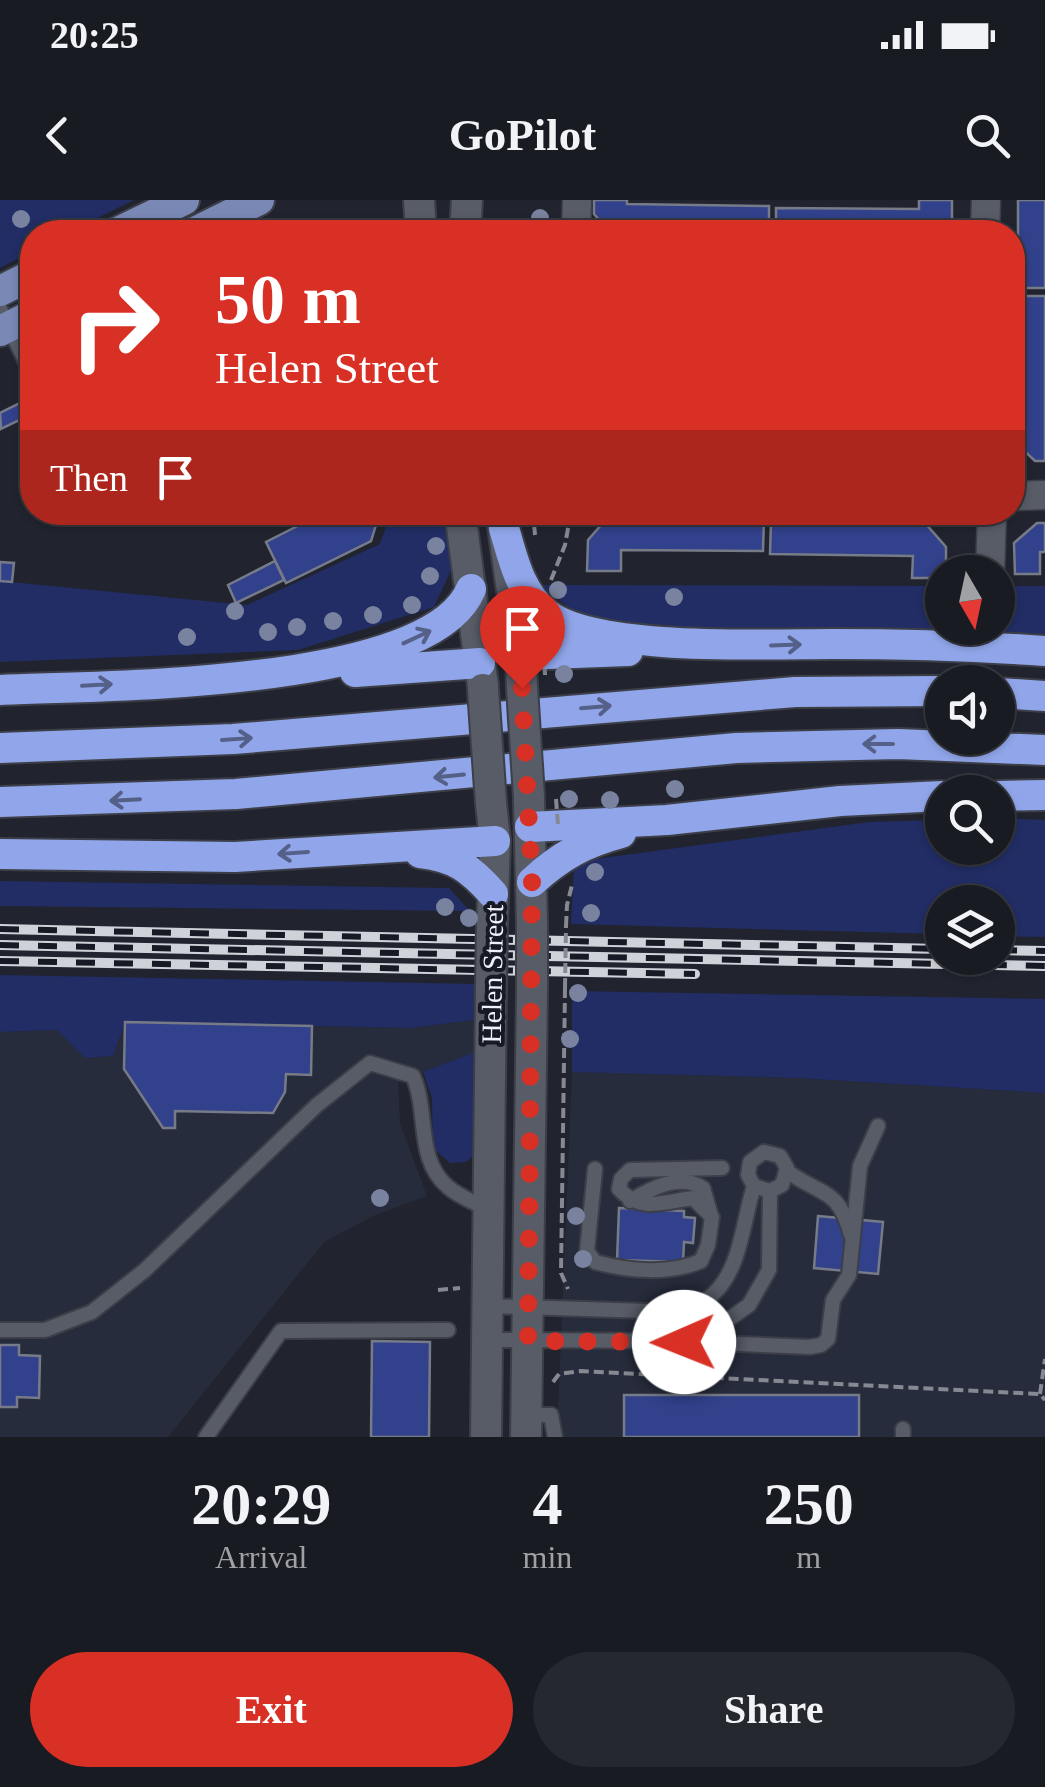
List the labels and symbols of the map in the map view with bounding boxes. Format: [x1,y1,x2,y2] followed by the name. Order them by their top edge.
[925,555,1015,645] north arrow
[480,586,565,689] pin
[401,627,431,646] one-way arrow
[770,636,802,655] one-way arrow
[81,675,113,694] one-way arrow
[579,698,611,717] one-way arrow
[221,729,253,748] one-way arrow
[862,734,894,754] one-way arrow
[433,766,466,785] one-way arrow
[109,791,142,810] one-way arrow
[277,843,309,862] one-way arrow
[476,904,509,1044] street label: Helen Street
[632,1290,736,1394] position arrow

